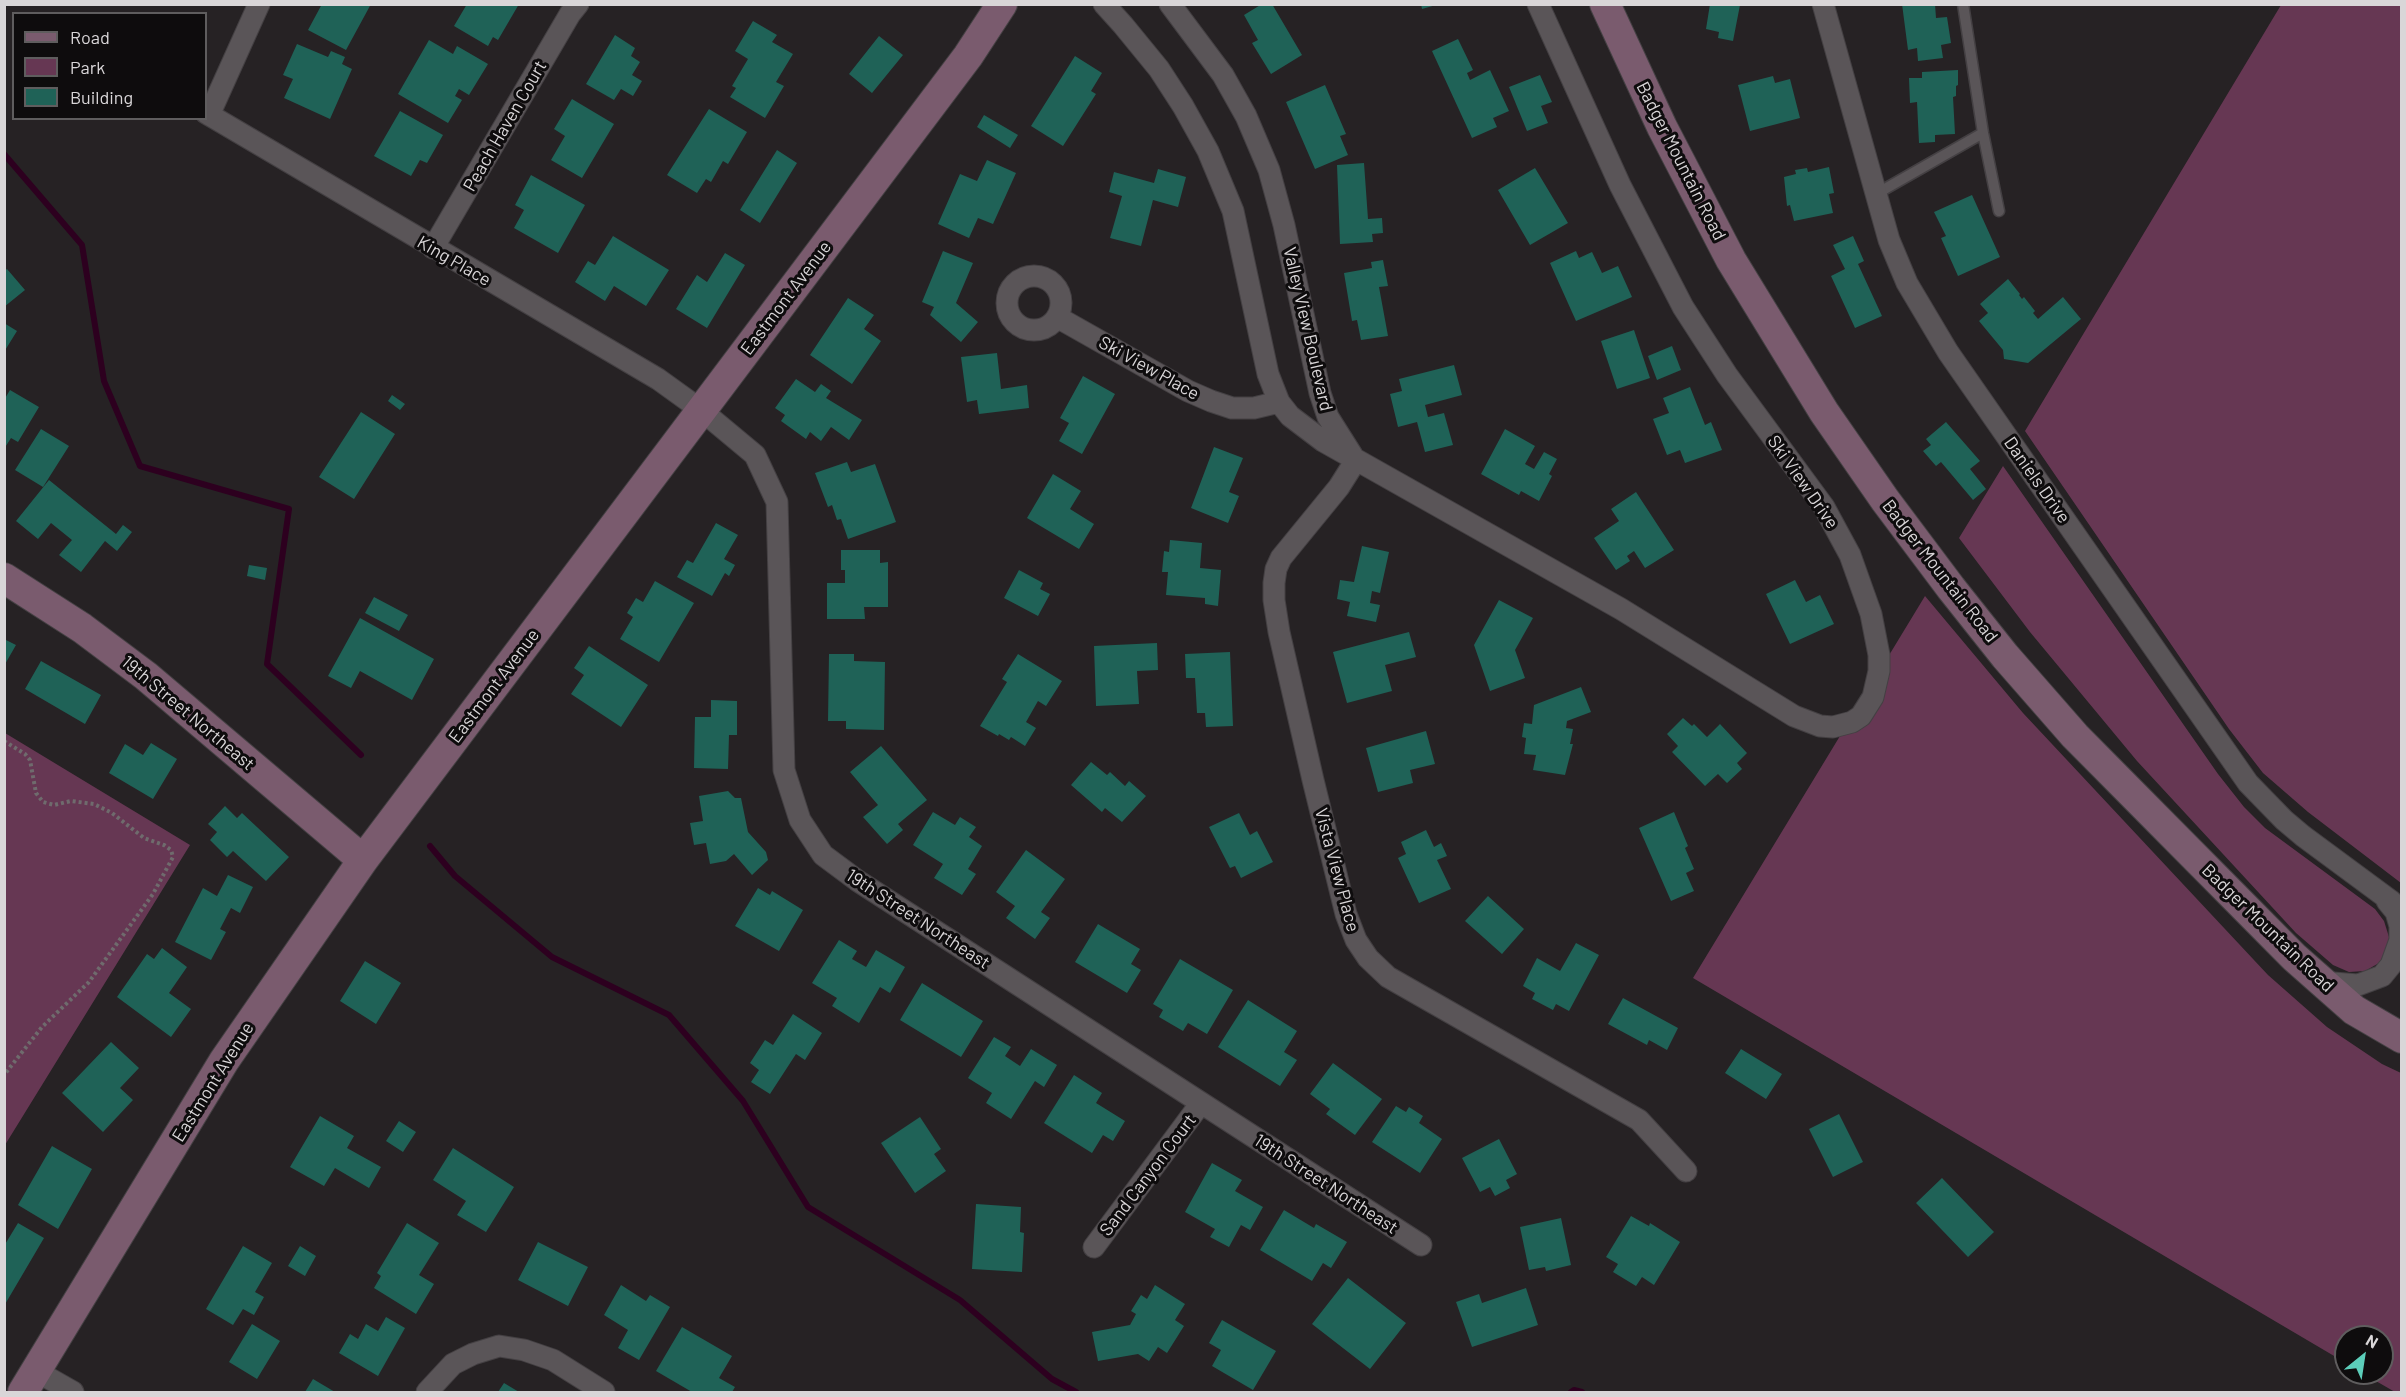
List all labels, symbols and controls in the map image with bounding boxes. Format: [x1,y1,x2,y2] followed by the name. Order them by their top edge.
[12,12,207,120] legend
[70,26,110,48] text: Road
[70,56,105,78] text: Park
[459,57,551,195] street label: Peach Haven Court
[1632,78,1730,244] street label: Badger Mountain Road
[70,86,133,108] text: Building
[413,231,495,291] street label: King Place
[736,237,836,359] street label: Eastmont Avenue
[1279,245,1337,413] street label: Valley View Boulevard
[1095,331,1203,405] street label: Ski View Place
[1763,431,1843,533] street label: Ski View Drive
[1999,433,2075,527] street label: Daniels Drive
[1878,495,2002,647] street label: Badger Mountain Road
[444,625,544,747] street label: Eastmont Avenue
[117,651,259,775] street label: 19th Street Northeast
[1310,806,1364,934] street label: Vista View Place
[2198,859,2338,997] street label: Badger Mountain Road
[842,864,994,974] street label: 19th Street Northeast
[168,1018,258,1146] street label: Eastmont Avenue
[1095,1110,1201,1240] street label: Sand Canyon Court
[1250,1129,1402,1239] street label: 19th Street Northeast
[2334,1325,2394,1385] north arrow
[2363,1330,2382,1352] text: N

